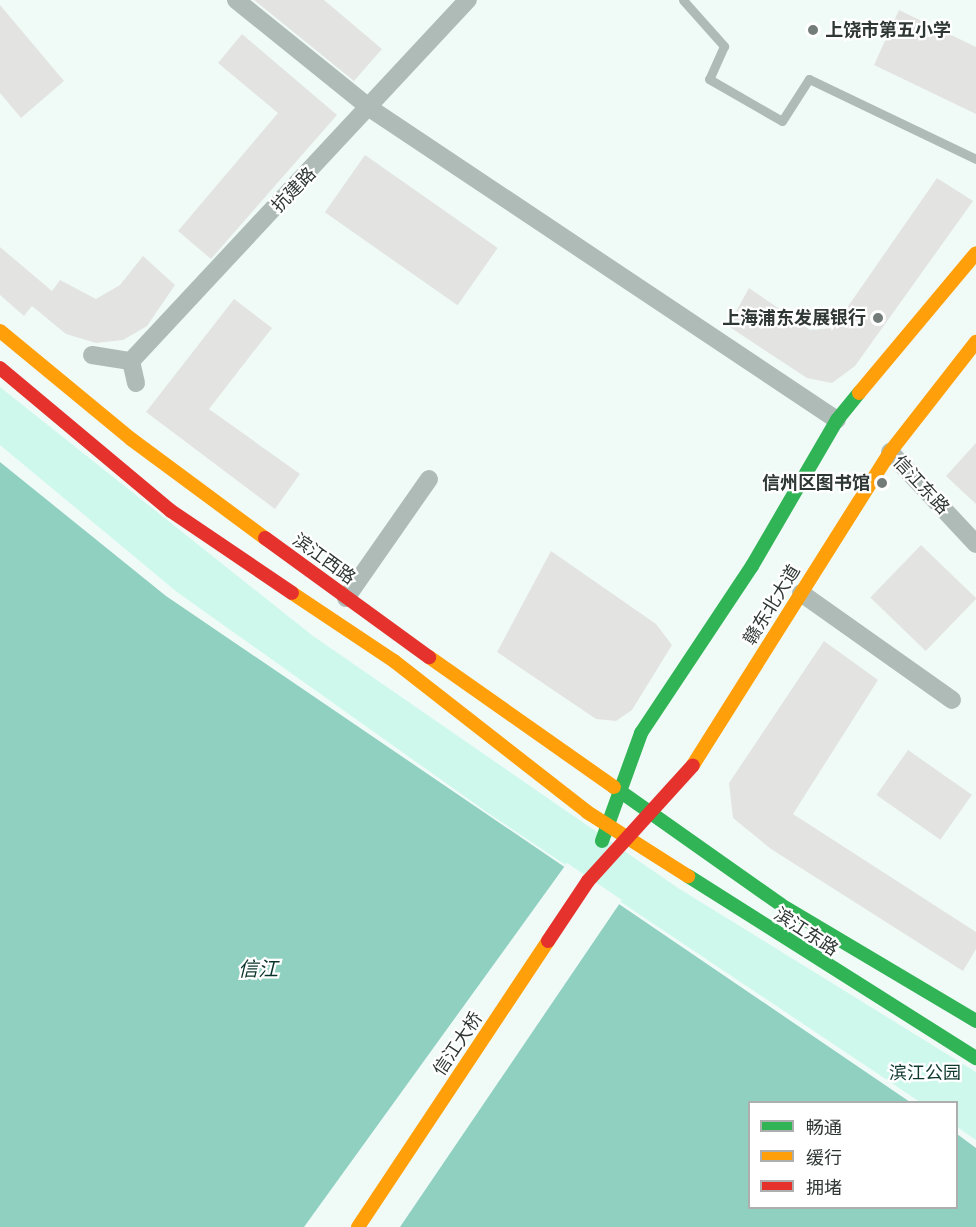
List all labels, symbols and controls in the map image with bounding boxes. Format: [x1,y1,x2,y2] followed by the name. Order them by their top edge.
[825,19,951,41] place label: 上饶市第五小学
[806,23,820,37] marker: 上饶市第五小学
[267,163,321,217] street label: 抗建路
[722,307,866,329] place label: 上海浦东发展银行
[871,311,885,325] marker: 上海浦东发展银行
[889,451,953,519] street label: 信江东路
[762,472,870,494] place label: 信州区图书馆
[875,476,889,490] marker: 信州区图书馆
[289,529,359,589] street label: 滨江西路
[739,561,805,649] street label: 赣东北大道
[770,903,842,961] street label: 滨江东路
[238,957,278,981] water label: 信江
[429,1008,487,1080] street label: 信江大桥
[889,1062,961,1084] park label: 滨江公园
[748,1101,958,1209] legend
[806,1116,842,1140] text: 畅通
[806,1146,842,1170] text: 缓行
[806,1176,842,1200] text: 拥堵

